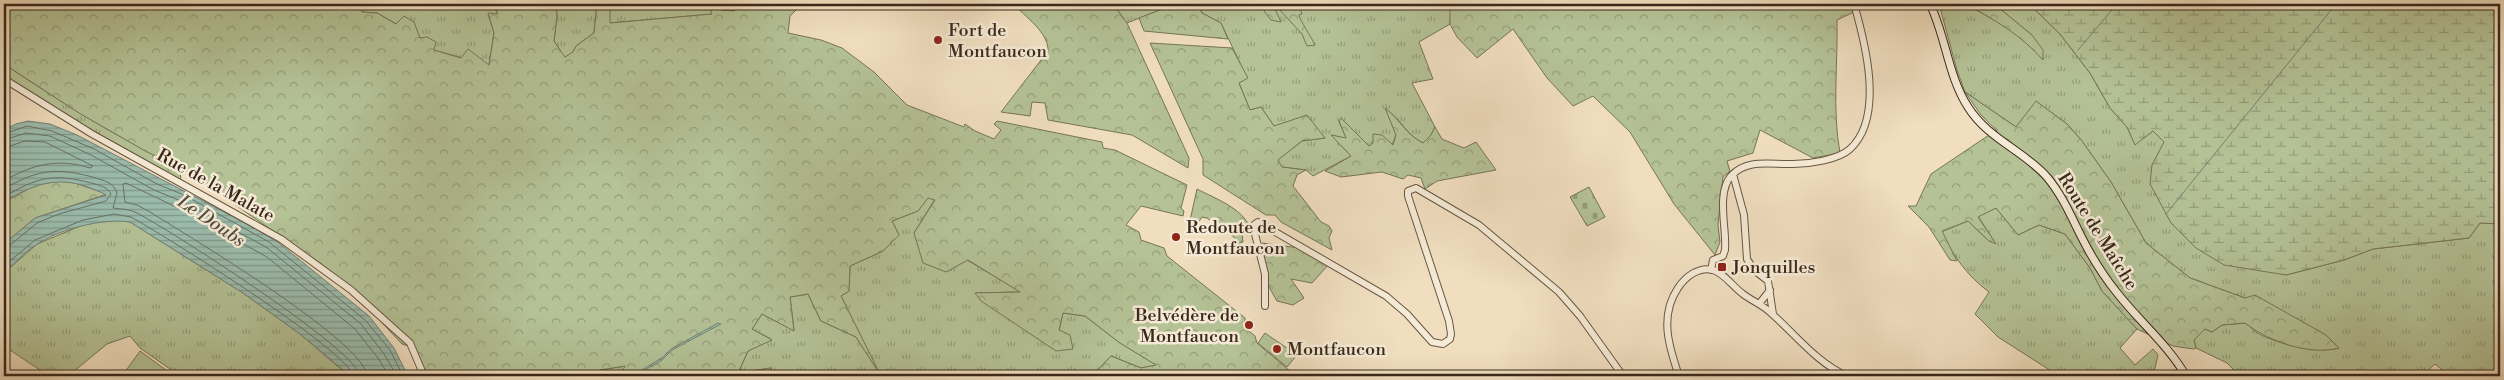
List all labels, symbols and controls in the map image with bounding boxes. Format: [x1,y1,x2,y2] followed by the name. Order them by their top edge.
[948,19,1047,63] place label: Fort de Montfaucon
[932,34,944,46] marker: Fort de Montfaucon
[153,144,279,227] street label: Rue de la Malate
[2052,168,2143,294] street label: Route de Maîche
[172,189,250,252] water label: Le Doubs
[1186,216,1285,260] place label: Redoute de Montfaucon
[1170,231,1182,243] marker: Redoute de Montfaucon
[1731,256,1816,279] place label: Jonquilles
[1716,261,1728,273] marker: Jonquilles
[1134,304,1239,348] place label: Belvédère de Montfaucon
[1243,319,1255,331] marker: Belvédère de Montfaucon
[1287,338,1386,361] place label: Montfaucon
[1271,343,1283,355] marker: Montfaucon

